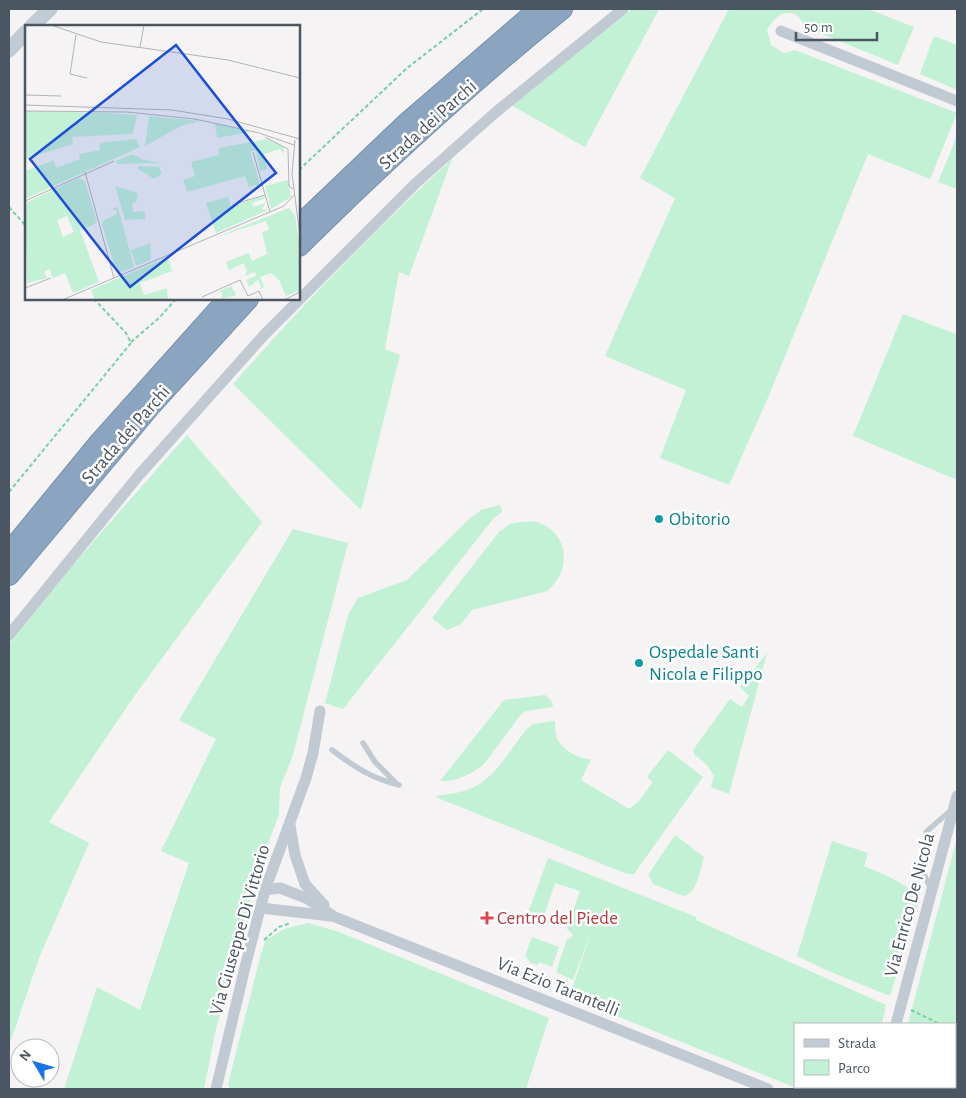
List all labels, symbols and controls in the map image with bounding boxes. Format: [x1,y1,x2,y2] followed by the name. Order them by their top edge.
[796,10,877,42] scale bar
[804,20,833,35] text: 50 m
[25,25,300,300] inset map
[376,77,480,173] street label: Strada dei Parchi
[78,382,174,488] street label: Strada dei Parchi
[669,510,730,529] place label: Obitorio
[653,513,665,525] marker: Obitorio
[649,643,763,684] place label: Ospedale Santi Nicola e Filippo
[633,657,645,669] marker: Ospedale Santi Nicola e Filippo
[882,831,938,979] street label: Via Enrico De Nicola
[207,843,273,1017] street label: Via Giuseppe Di Vittorio
[497,909,618,928] place label: Centro del Piede
[481,912,493,924] marker: Centro del Piede
[494,954,622,1020] street label: Via Ezio Tarantelli
[794,1023,956,1088] legend
[838,1036,876,1051] text: Strada
[10,1038,60,1088] north arrow
[17,1047,34,1064] text: N
[838,1061,870,1076] text: Parco

